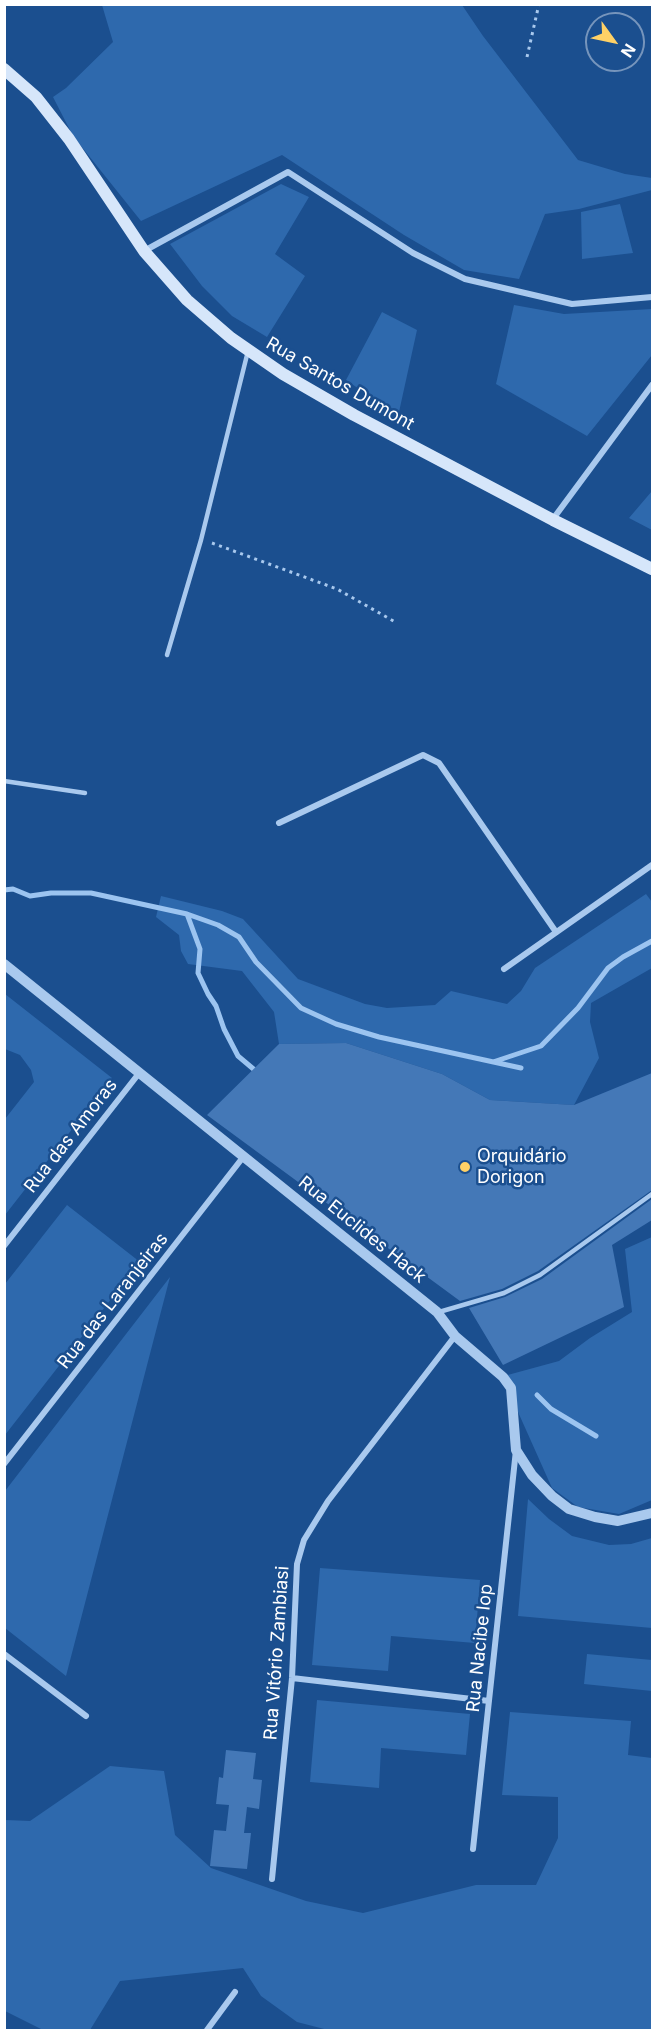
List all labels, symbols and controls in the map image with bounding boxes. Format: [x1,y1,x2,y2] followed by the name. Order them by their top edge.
[585,12,645,72] north arrow
[617,40,640,61] text: N
[262,333,418,435] street label: Rua Santos Dumont
[20,1075,122,1197] street label: Rua das Amoras
[477,1146,567,1188] place label: Orquidário Dorigon
[458,1160,472,1174] marker: Orquidário Dorigon
[294,1172,430,1288] street label: Rua Euclides Hack
[53,1229,173,1373] street label: Rua das Laranjeiras
[260,1565,294,1741] street label: Rua Vitório Zambiasi
[463,1583,497,1713] street label: Rua Nacibe Iop

